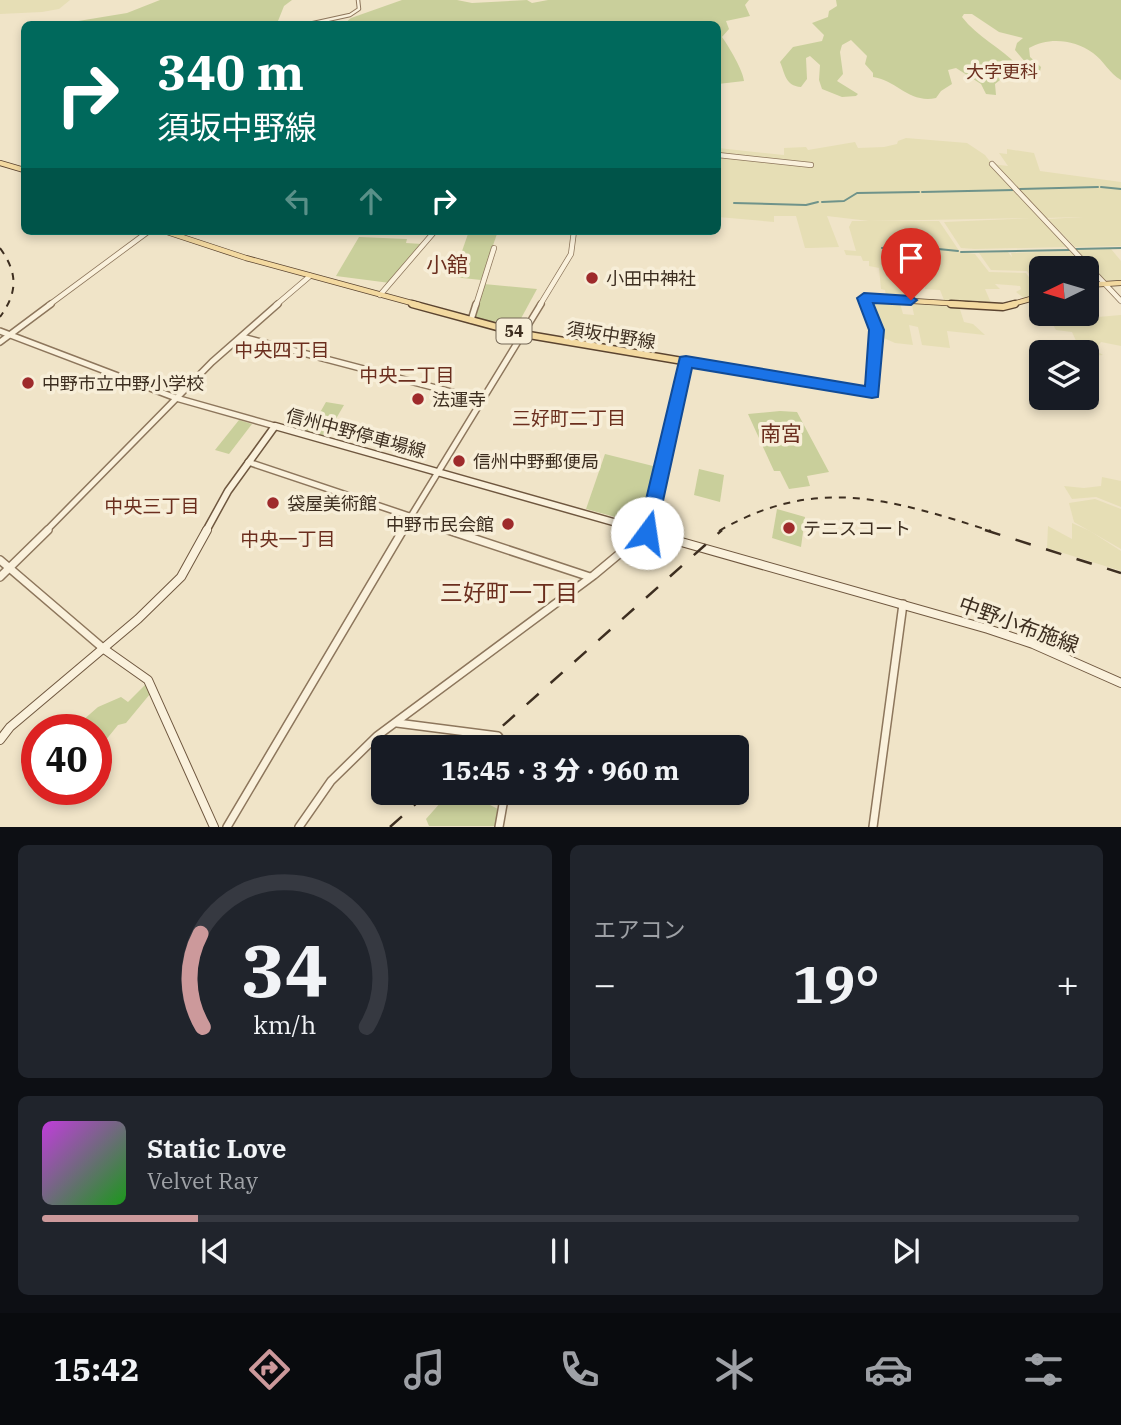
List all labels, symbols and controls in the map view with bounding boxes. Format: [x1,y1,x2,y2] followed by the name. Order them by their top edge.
[157,40,304,103] text: 340 m
[42,49,133,140] icon: right
[966,60,1038,83] district label: 大字更科
[157,106,317,148] text: 須坂中野線
[279,182,317,220] icon: left
[352,182,390,220] icon: ahead
[425,182,463,220] icon: right
[881,228,941,300] pin
[892,239,930,277] icon: arrive
[426,250,468,278] district label: 小舘
[1029,256,1099,326] north arrow
[1029,256,1099,410] map controls
[606,267,696,290] place label: 小田中神社
[584,270,600,286] marker: 小田中神社
[565,317,657,353] street label: 須坂中野線
[496,318,532,344] road number: 54
[234,338,330,362] district label: 中央四丁目
[1029,340,1099,410] button: layers
[359,363,455,387] district label: 中央二丁目
[42,372,204,395] place label: 中野市立中野小学校
[20,375,36,391] marker: 中野市立中野小学校
[432,388,486,411] place label: 法運寺
[410,391,426,407] marker: 法運寺
[283,403,429,463] street label: 信州中野停車場線
[512,406,626,430] district label: 三好町二丁目
[760,419,802,447] district label: 南宮
[473,450,599,473] place label: 信州中野郵便局
[451,453,467,469] marker: 信州中野郵便局
[287,492,377,515] place label: 袋屋美術館
[104,494,200,518] district label: 中央三丁目
[265,495,281,511] marker: 袋屋美術館
[610,496,684,570] position arrow
[386,513,494,536] place label: 中野市民会館
[500,516,516,532] marker: 中野市民会館
[803,517,911,540] place label: テニスコート
[781,520,797,536] marker: テニスコート
[240,527,336,551] district label: 中央一丁目
[440,577,578,607] district label: 三好町一丁目
[955,589,1083,659] street label: 中野小布施線
[21,714,112,805] speed limit sign: 40
[441,753,679,787] text: 15:45 · 3 分 · 960 m
[594,914,686,944] text: エアコン
[241,923,328,1018] text: 34
[793,950,880,1017] text: 19°
[594,959,616,1008] text: −
[1056,959,1079,1008] text: +
[253,1008,316,1041] text: km/h
[147,1131,286,1165] text: Static Love
[147,1165,258,1195] text: Velvet Ray
[196,1232,234,1270] icon: previous
[541,1232,579,1270] icon: pause
[887,1232,925,1270] icon: next
[245,1345,294,1394] icon: directions
[400,1345,449,1394] icon: music
[555,1345,604,1394] icon: phone
[710,1345,759,1394] icon: climate
[864,1345,913,1394] icon: car
[1019,1345,1068,1394] icon: filters
[53,1348,139,1390] text: 15:42

